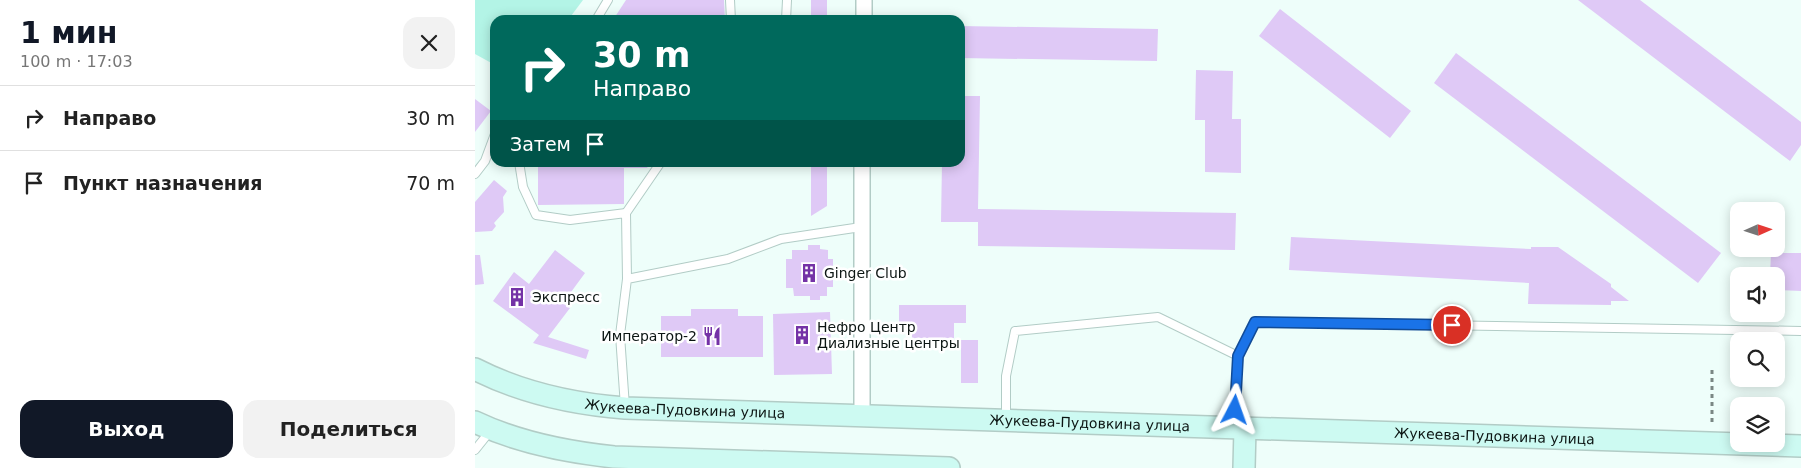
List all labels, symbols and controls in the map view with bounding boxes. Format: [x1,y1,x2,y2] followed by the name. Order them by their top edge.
[20,15,118,50] text: 1 мин
[403,17,455,69] button: close
[510,35,575,100] icon: right
[593,35,690,75] text: 30 m
[20,52,133,71] text: 100 m · 17:03
[593,76,691,101] text: Направо
[20,104,48,132] icon: right
[63,107,156,129] text: Направо
[406,107,455,129] text: 30 m
[581,130,609,158] icon: arrive
[510,133,571,155] text: Затем
[20,169,48,197] icon: arrive
[63,172,262,194] text: Пункт назначения
[406,172,455,194] text: 70 m
[1730,202,1785,258] north arrow
[1730,202,1785,452] map controls
[798,262,820,284] building icon: Ginger Club
[824,265,907,281] place label: Ginger Club
[1730,267,1785,322] button: sound
[506,286,528,308] building icon: Экспресс
[532,289,600,305] place label: Экспресс
[1431,304,1473,346] pin
[1438,311,1466,339] icon: arrive
[817,319,960,351] place label: Нефро Центр Диализные центры
[791,324,813,346] building icon: Нефро Центр Диализные центры
[701,325,723,347] restaurant icon: Император-2
[601,328,697,344] place label: Император-2
[1730,332,1785,387] button: search
[1208,383,1260,435] position arrow
[584,396,786,421] street label: Жукеева-Пудовкина улица
[1730,397,1785,452] button: layers
[20,400,233,458] button: Выход
[243,400,455,458] button: Поделиться
[989,412,1190,434] street label: Жукеева-Пудовкина улица
[1394,425,1595,447] street label: Жукеева-Пудовкина улица

